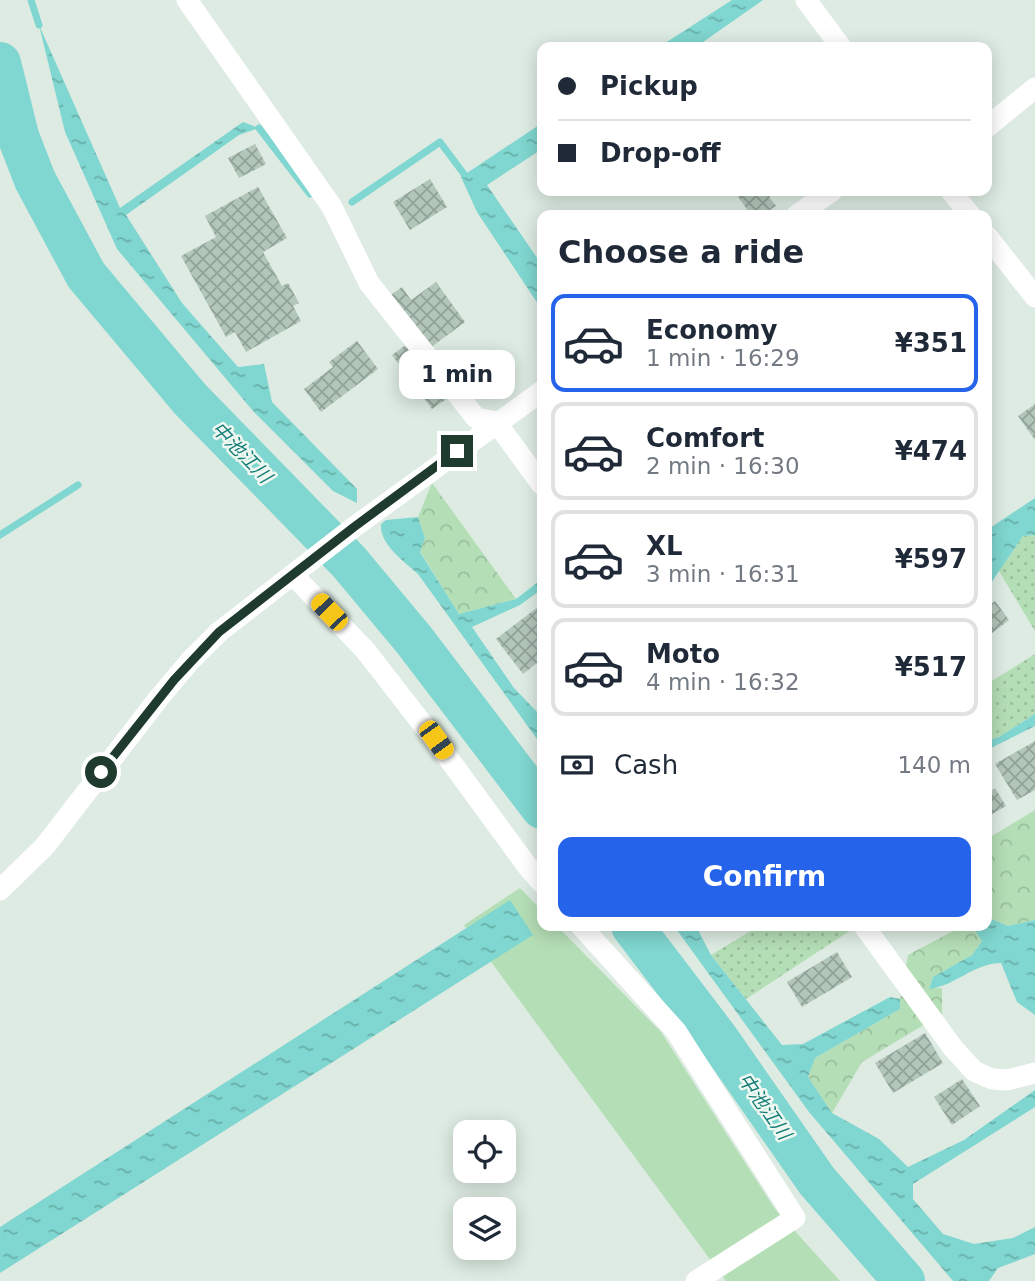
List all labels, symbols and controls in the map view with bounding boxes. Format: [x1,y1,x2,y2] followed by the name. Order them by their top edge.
[600,71,698,101] text: Pickup
[600,138,721,168] text: Drop-off
[558,233,804,271] text: Choose a ride
[562,312,625,375] icon: car
[646,315,777,345] text: Economy
[895,328,967,358] text: ¥351
[646,345,800,371] text: 1 min · 16:29
[399,350,515,398] callout: 1 min
[421,361,493,387] text: 1 min
[208,417,278,488] water label: 中池江川
[562,420,625,483] icon: car
[646,423,764,453] text: Comfort
[441,435,473,467] route end
[895,436,967,466] text: ¥474
[646,453,800,479] text: 2 min · 16:30
[562,528,625,591] icon: car
[646,531,683,561] text: XL
[895,544,967,574] text: ¥597
[646,561,800,587] text: 3 min · 16:31
[307,590,352,634] car
[562,636,625,699] icon: car
[646,639,720,669] text: Moto
[895,652,967,682] text: ¥517
[646,669,800,695] text: 4 min · 16:32
[416,717,457,763] car
[558,746,596,784] icon: cash
[614,750,678,780] text: Cash
[897,752,971,778] text: 140 m
[85,756,117,788] route start
[558,837,971,917] button: Confirm
[734,1069,797,1145] water label: 中池江川
[453,1120,516,1260] map controls
[453,1120,516,1183] button: locate
[453,1197,516,1260] button: layers

